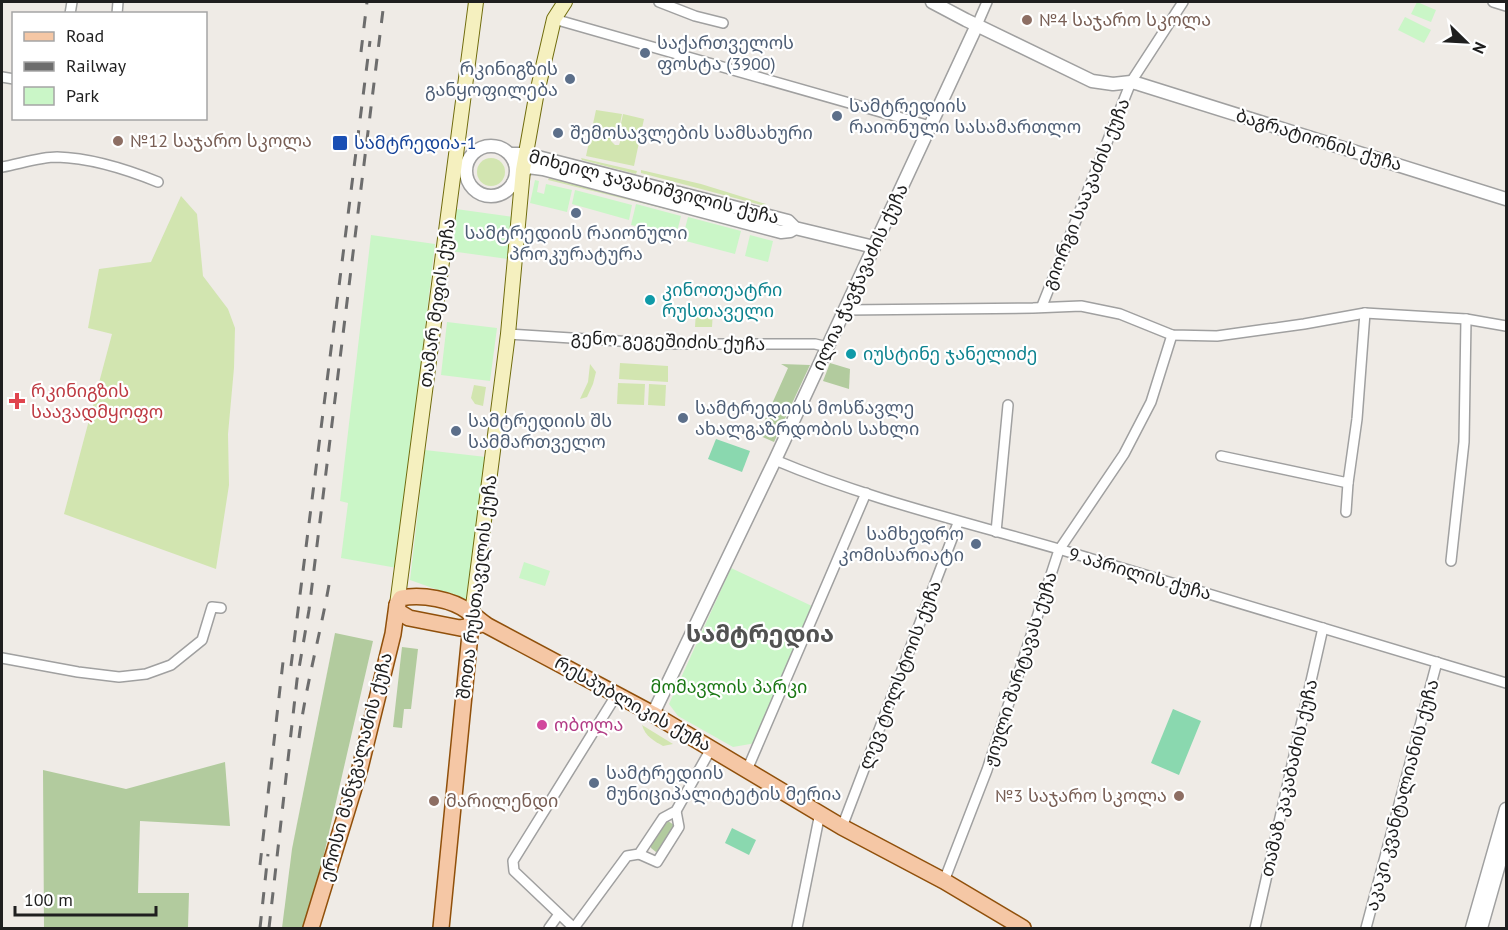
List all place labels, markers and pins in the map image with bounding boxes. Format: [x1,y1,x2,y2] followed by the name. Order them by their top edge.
[1039,8,1211,31] place label: №4 საჯარო სკოლა
[1020,13,1034,27] marker: №4 საჯარო სკოლა
[657,31,794,75] place label: საქართველოს ფოსტა (3900)
[638,46,652,60] marker: საქართველოს ფოსტა (3900)
[425,57,558,101] place label: რკინიგზის განყოფილება
[563,72,577,86] marker: რკინიგზის განყოფილება
[849,94,1081,138] place label: სამტრედიის რაიონული სასამართლო
[830,109,844,123] marker: სამტრედიის რაიონული სასამართლო
[570,121,813,144] place label: შემოსავლების სამსახური
[551,126,565,140] marker: შემოსავლების სამსახური
[130,129,312,152] place label: №12 საჯარო სკოლა
[354,131,477,154] place label: სამტრედია-1
[111,134,125,148] marker: №12 საჯარო სკოლა
[331,134,349,152] marker: სამტრედია-1
[569,206,583,220] marker: სამტრედიის რაიონული პროკურატურა
[464,221,688,265] place label: სამტრედიის რაიონული პროკურატურა
[662,278,782,322] place label: კინოთეატრი რუსთაველი
[643,293,657,307] marker: კინოთეატრი რუსთაველი
[863,342,1037,365] place label: იუსტინე ჯანელიძე
[844,347,858,361] marker: იუსტინე ჯანელიძე
[31,379,163,423] place label: რკინიგზის საავადმყოფო
[8,392,26,410] marker: რკინიგზის საავადმყოფო
[695,396,919,440] place label: სამტრედიის მოსწავლე ახალგაზრდობის სახლი
[468,409,612,453] place label: სამტრედიის შს სამმართველო
[676,411,690,425] marker: სამტრედიის მოსწავლე ახალგაზრდობის სახლი
[449,424,463,438] marker: სამტრედიის შს სამმართველო
[839,522,964,566] place label: სამხედრო კომისარიატი
[969,537,983,551] marker: სამხედრო კომისარიატი
[554,713,623,736] place label: ობოლა
[535,718,549,732] marker: ობოლა
[606,761,841,805] place label: სამტრედიის მუნიციპალიტეტის მერია
[587,776,601,790] marker: სამტრედიის მუნიციპალიტეტის მერია
[995,784,1167,807] place label: №3 საჯარო სკოლა
[446,789,558,812] place label: მარილენდი
[1172,789,1186,803] marker: №3 საჯარო სკოლა
[427,794,441,808] marker: მარილენდი

